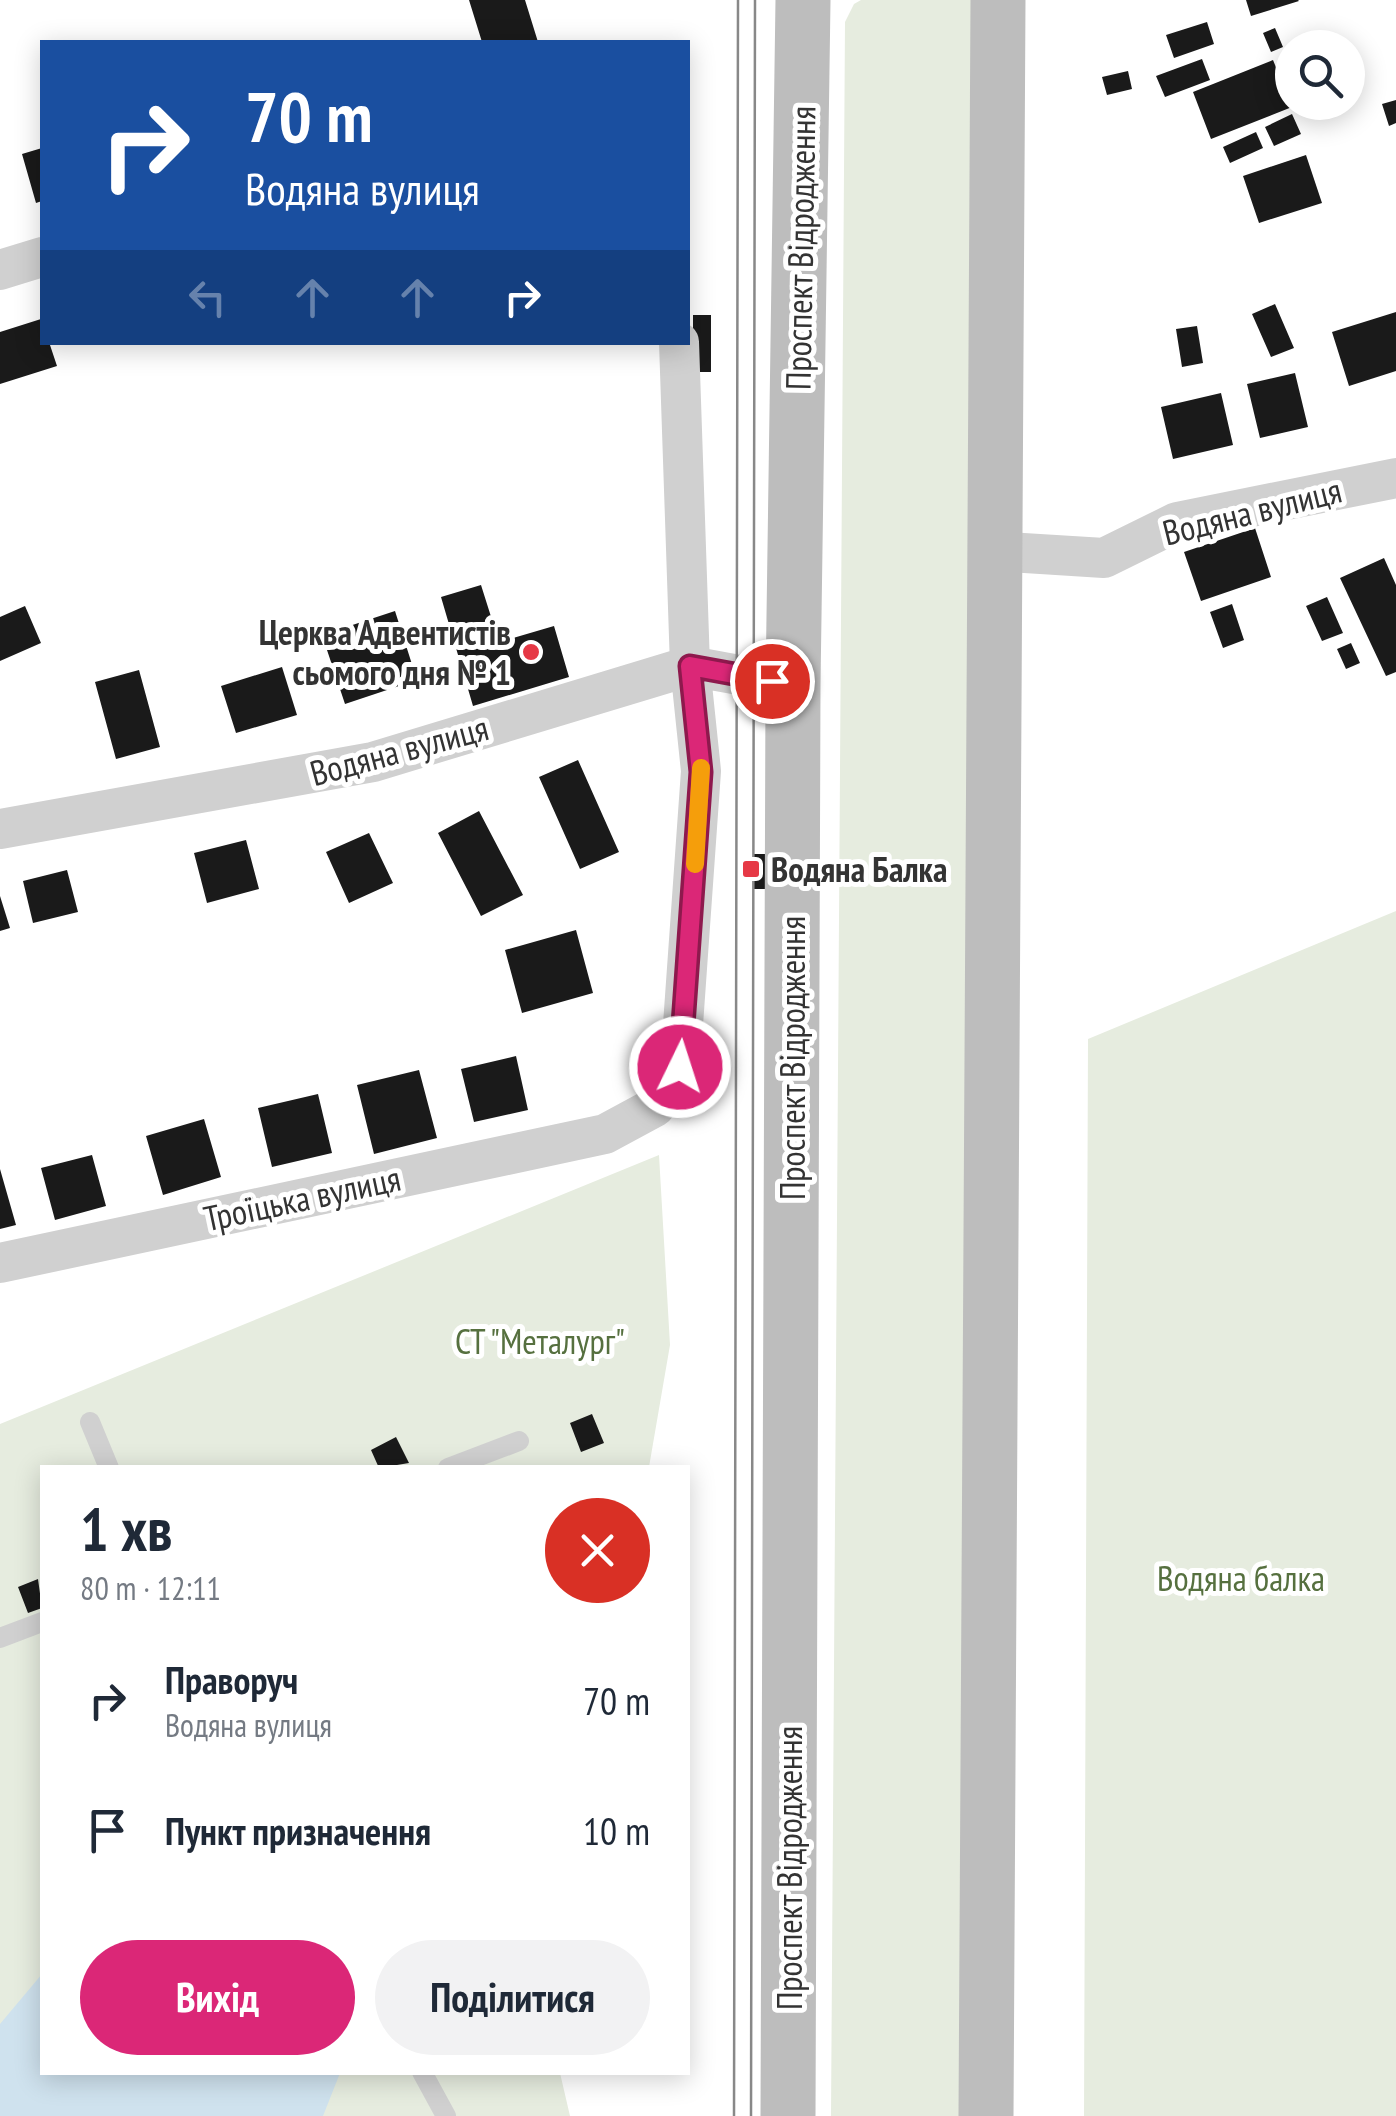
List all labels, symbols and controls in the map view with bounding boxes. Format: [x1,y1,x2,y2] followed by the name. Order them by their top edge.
[1275,30,1365,120] map controls
[1275,30,1365,120] button: search
[245,71,373,161] text: 70 m
[80,80,210,210] icon: right
[775,106,825,390] street label: Проспект Відродження
[245,159,480,217] text: Водяна вулиця
[180,270,235,325] icon: left
[285,270,340,325] icon: ahead
[390,270,445,325] icon: ahead
[495,270,550,325] icon: right
[1158,467,1346,555] street label: Водяна вулиця
[259,609,511,695] place label: Церква Адвентистів сьомого дня № 1
[730,639,815,724] pin
[520,641,542,663] marker: Церква Адвентистів сьомого дня № 1
[745,654,800,709] icon: arrive
[305,704,493,796] street label: Водяна вулиця
[771,846,947,892] place label: Водяна Балка
[740,858,762,880] marker: Водяна Балка
[769,916,815,1200] street label: Проспект Відродження
[628,1015,732,1119] position arrow
[199,1155,405,1241] street label: Троїцька вулиця
[455,1318,625,1364] park label: СТ "Металург"
[80,1490,172,1568] text: 1 хв
[545,1498,650,1603] button: close
[1157,1555,1325,1601] park label: Водяна балка
[80,1567,221,1609] text: 80 m · 12:11
[165,1655,298,1704] text: Праворуч
[80,1673,135,1728] icon: right
[583,1676,650,1725] text: 70 m
[165,1704,332,1746] text: Водяна вулиця
[766,1726,812,2010] street label: Проспект Відродження
[80,1803,135,1858] icon: arrive
[165,1806,431,1855] text: Пункт призначення
[583,1806,650,1855] text: 10 m
[80,1940,355,2055] button: Вихід
[375,1940,650,2055] button: Поділитися

